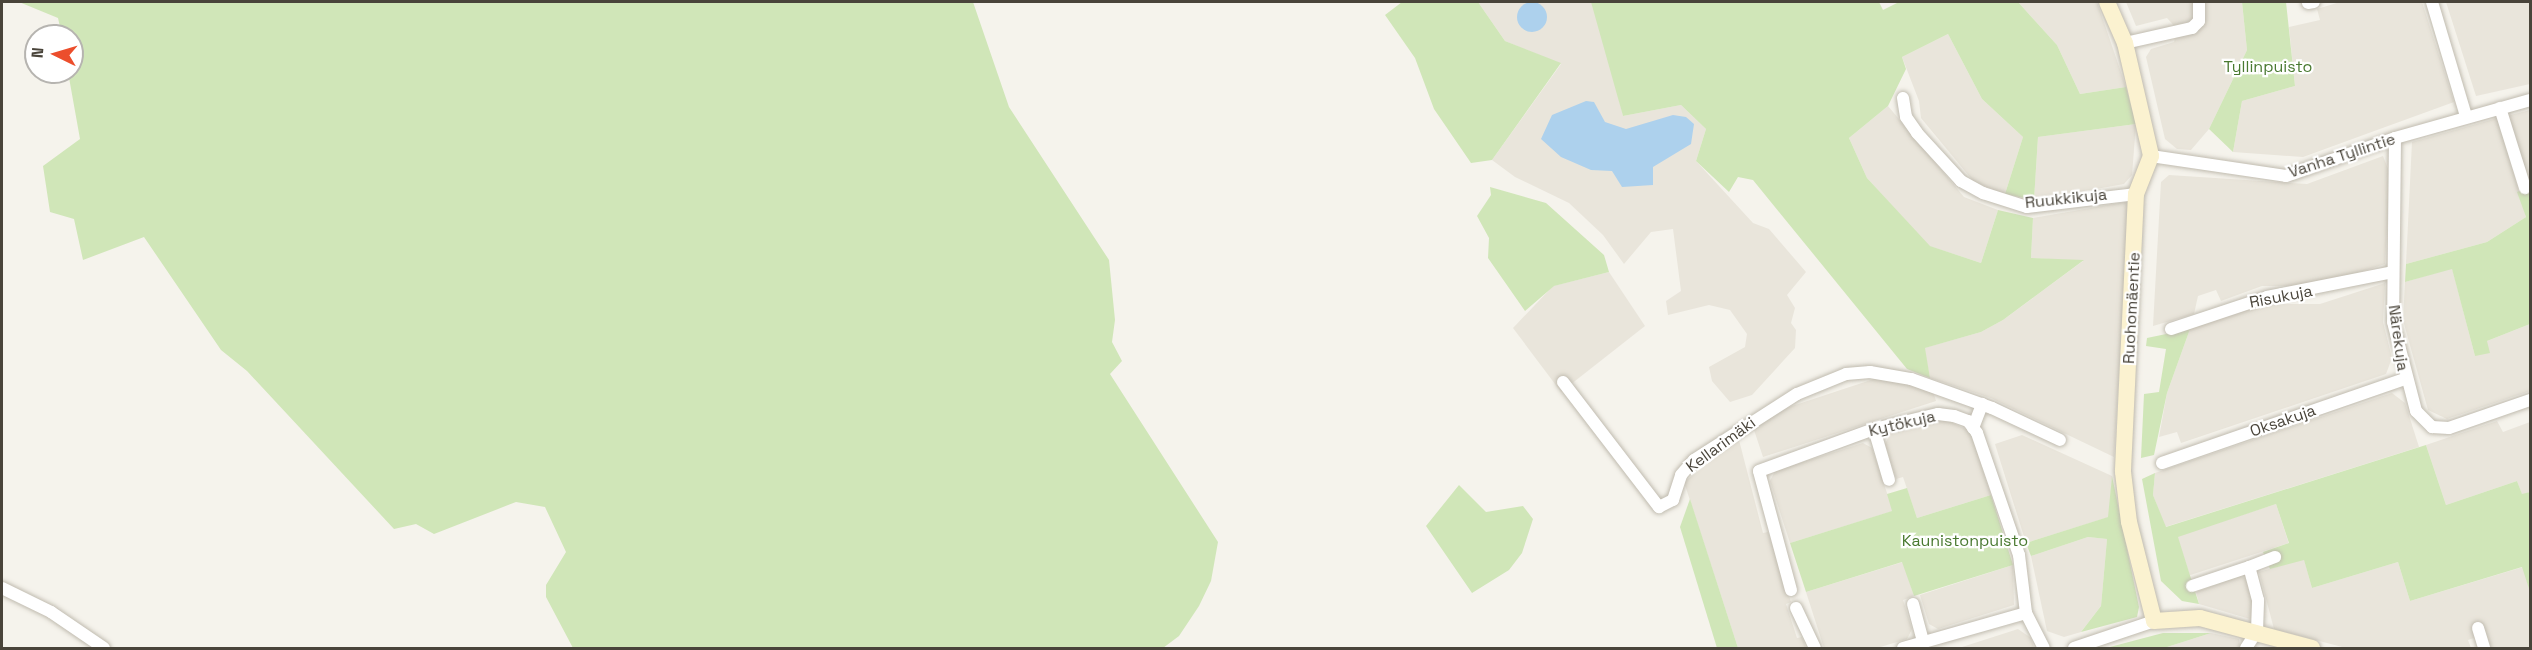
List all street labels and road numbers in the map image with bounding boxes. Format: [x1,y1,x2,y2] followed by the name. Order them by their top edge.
[2286,130,2398,182] street label: Vanha Tyllintie
[2024,185,2108,213] street label: Ruukkikuja
[2119,252,2145,364] street label: Ruohomäentie
[2248,281,2314,313] street label: Risukuja
[2384,304,2412,372] street label: Närekuja
[2248,401,2318,441] street label: Oksakuja
[1867,407,1937,441] street label: Kytökuja
[1682,413,1760,477] street label: Kellarimäki

